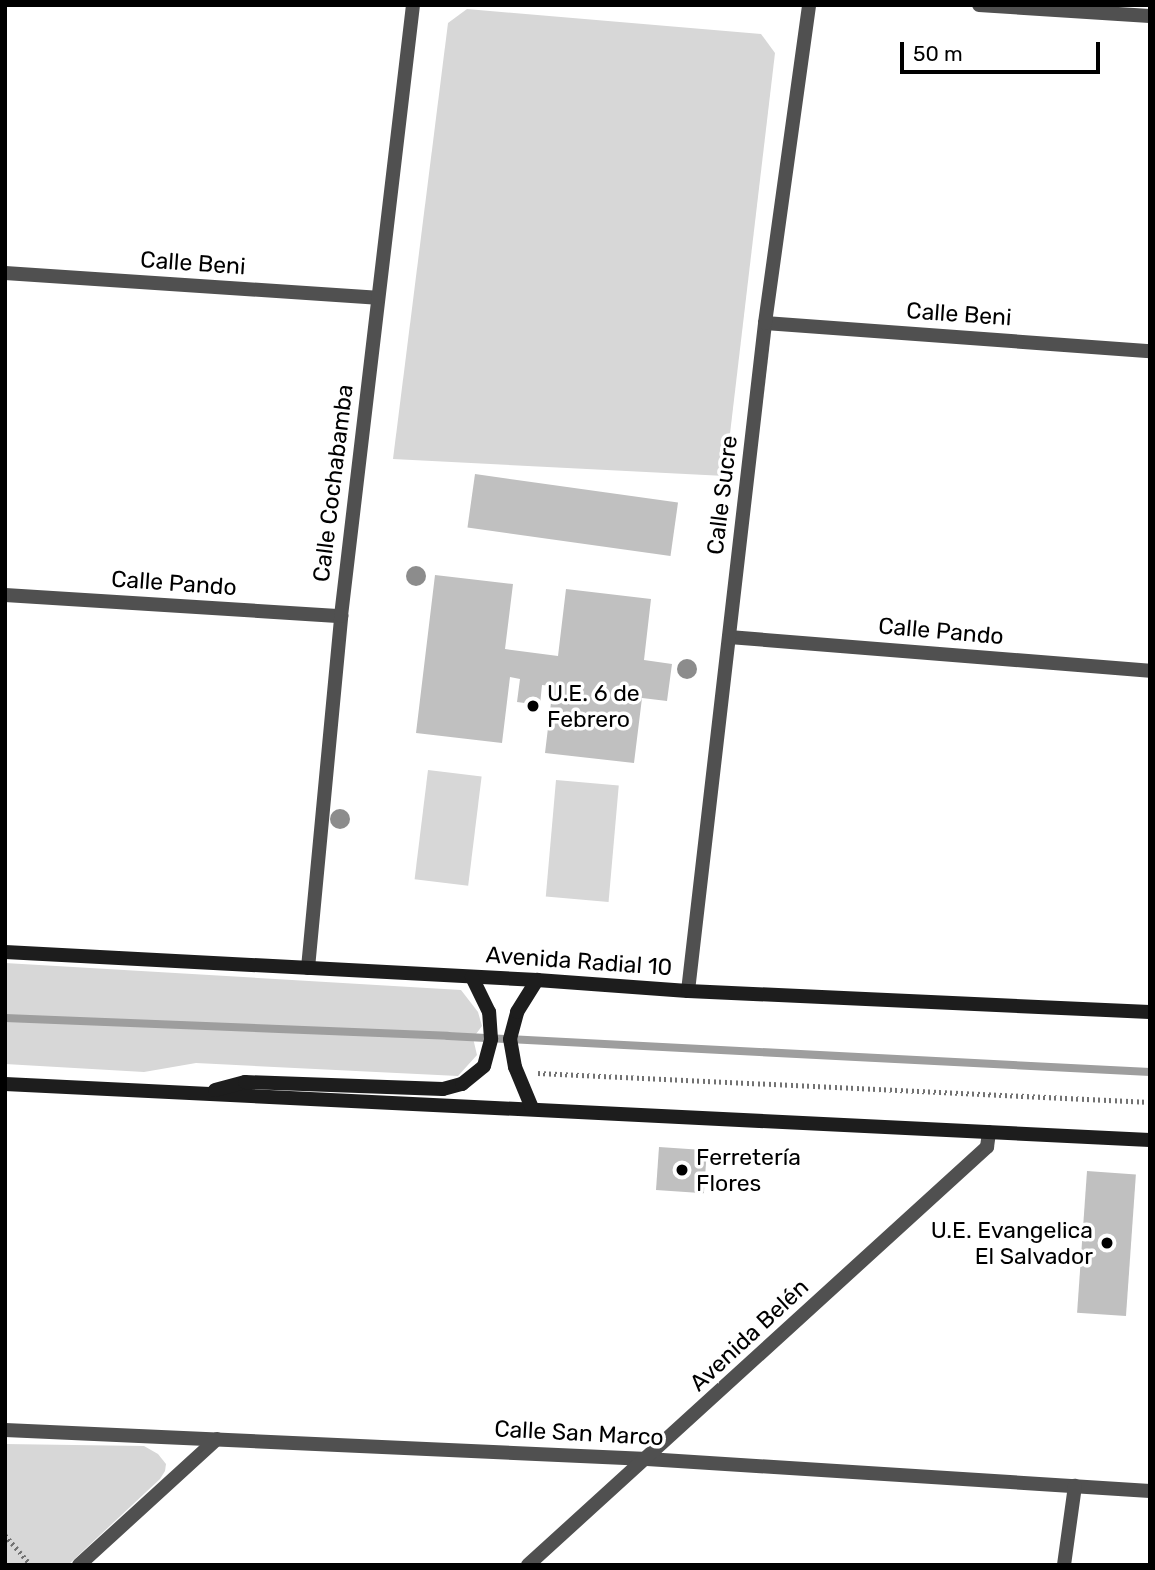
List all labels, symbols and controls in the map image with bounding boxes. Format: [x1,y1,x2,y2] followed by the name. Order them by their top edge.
[903,28,1102,72] scale bar
[913,41,963,66] text: 50 m
[139,246,247,280] street label: Calle Beni
[905,297,1013,331] street label: Calle Beni
[307,383,359,583] street label: Calle Cochabamba
[701,434,743,556] street label: Calle Sucre
[110,565,238,601] street label: Calle Pando
[877,612,1005,650] street label: Calle Pando
[547,679,640,733] place label: U.E. 6 de Febrero
[525,698,541,714] marker: U.E. 6 de Febrero
[485,941,673,981] street label: Avenida Radial 10
[696,1143,801,1197] place label: Ferretería Flores
[674,1162,690,1178] marker: Ferretería Flores
[931,1216,1093,1270] place label: U.E. Evangelica El Salvador
[1099,1235,1115,1251] marker: U.E. Evangelica El Salvador
[684,1273,814,1397] street label: Avenida Belén
[494,1415,664,1451] street label: Calle San Marco

